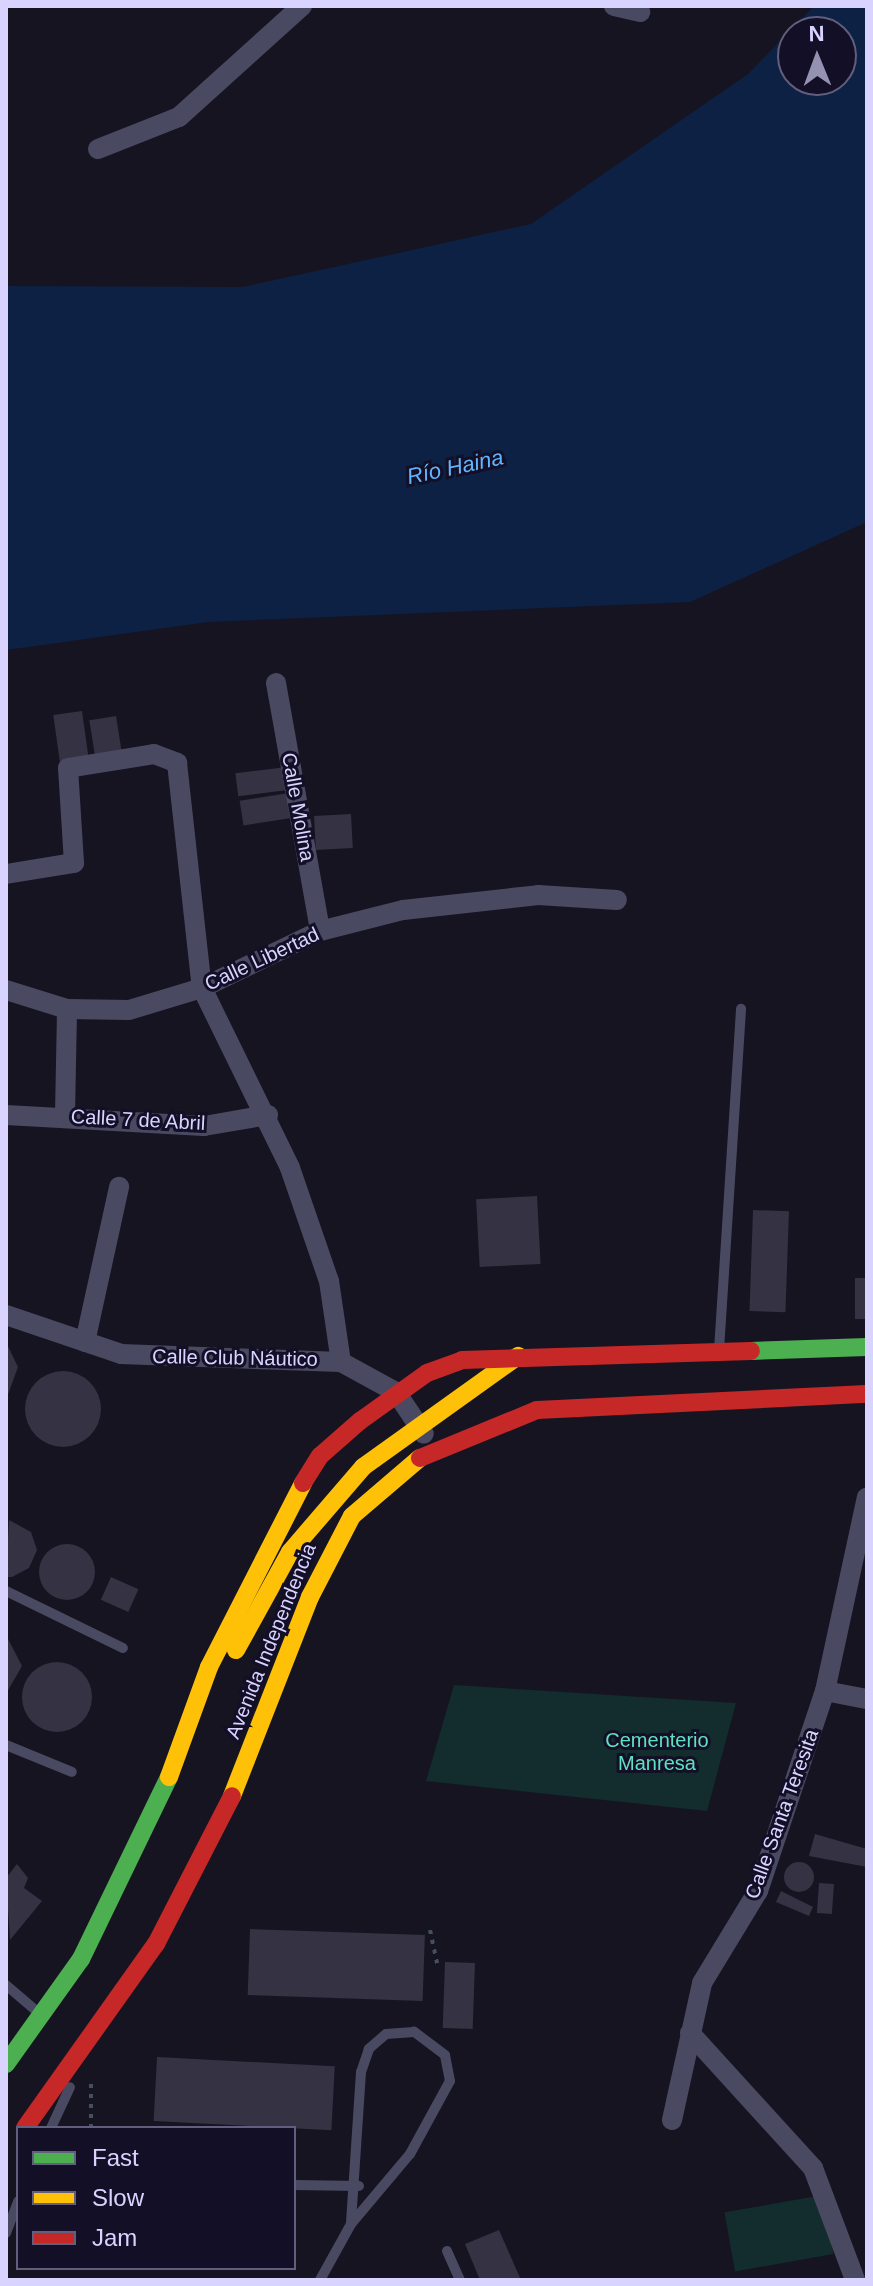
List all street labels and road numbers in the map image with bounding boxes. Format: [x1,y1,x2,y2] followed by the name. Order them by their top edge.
[277,751,319,863] street label: Calle Molina
[201,922,323,996] street label: Calle Libertad
[70,1104,206,1136] street label: Calle 7 de Abril
[152,1345,318,1371] street label: Calle Club Náutico
[221,1540,321,1742] street label: Avenida Independencia
[740,1726,824,1902] street label: Calle Santa Teresita

